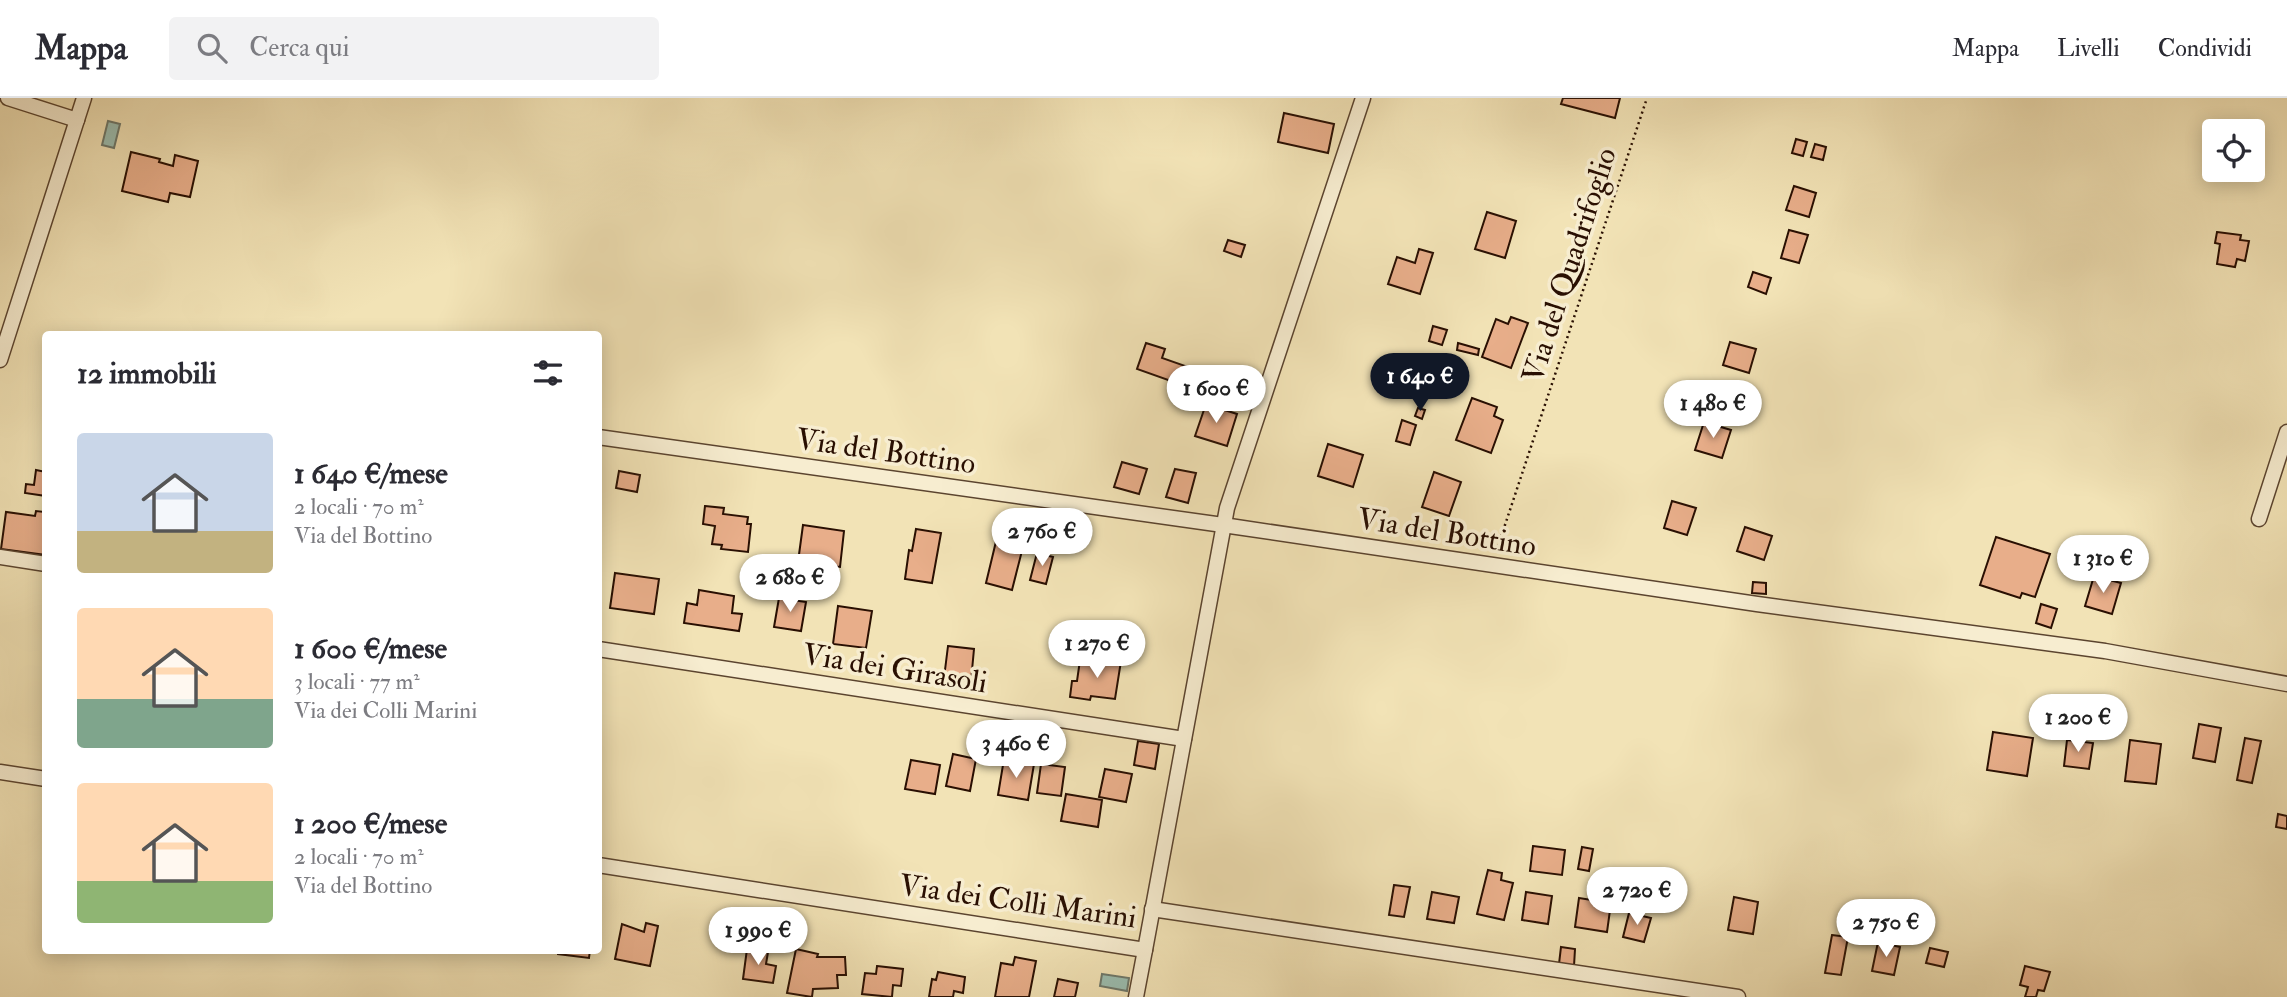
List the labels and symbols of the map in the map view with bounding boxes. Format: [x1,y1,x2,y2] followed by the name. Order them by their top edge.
[1514,143,1625,387] street label: Via del Quadrifoglio
[1355,354,1485,413] pin: 1 640 €
[1151,366,1281,425] pin: 1 600 €
[1648,380,1778,440] pin: 1 480 €
[794,421,978,482] street label: Via del Bottino
[1355,500,1539,565] street label: Via del Bottino
[977,508,1107,568] pin: 2 760 €
[2038,536,2168,595] pin: 1 310 €
[725,554,855,614] pin: 2 680 €
[1032,620,1162,680] pin: 1 270 €
[800,636,990,701] street label: Via dei Girasoli
[2013,694,2143,754] pin: 1 200 €
[951,720,1081,780] pin: 3 460 €
[897,867,1139,936] street label: Via dei Colli Marini
[1572,868,1702,927] pin: 2 720 €
[1821,900,1951,959] pin: 2 750 €
[693,908,823,967] pin: 1 990 €

